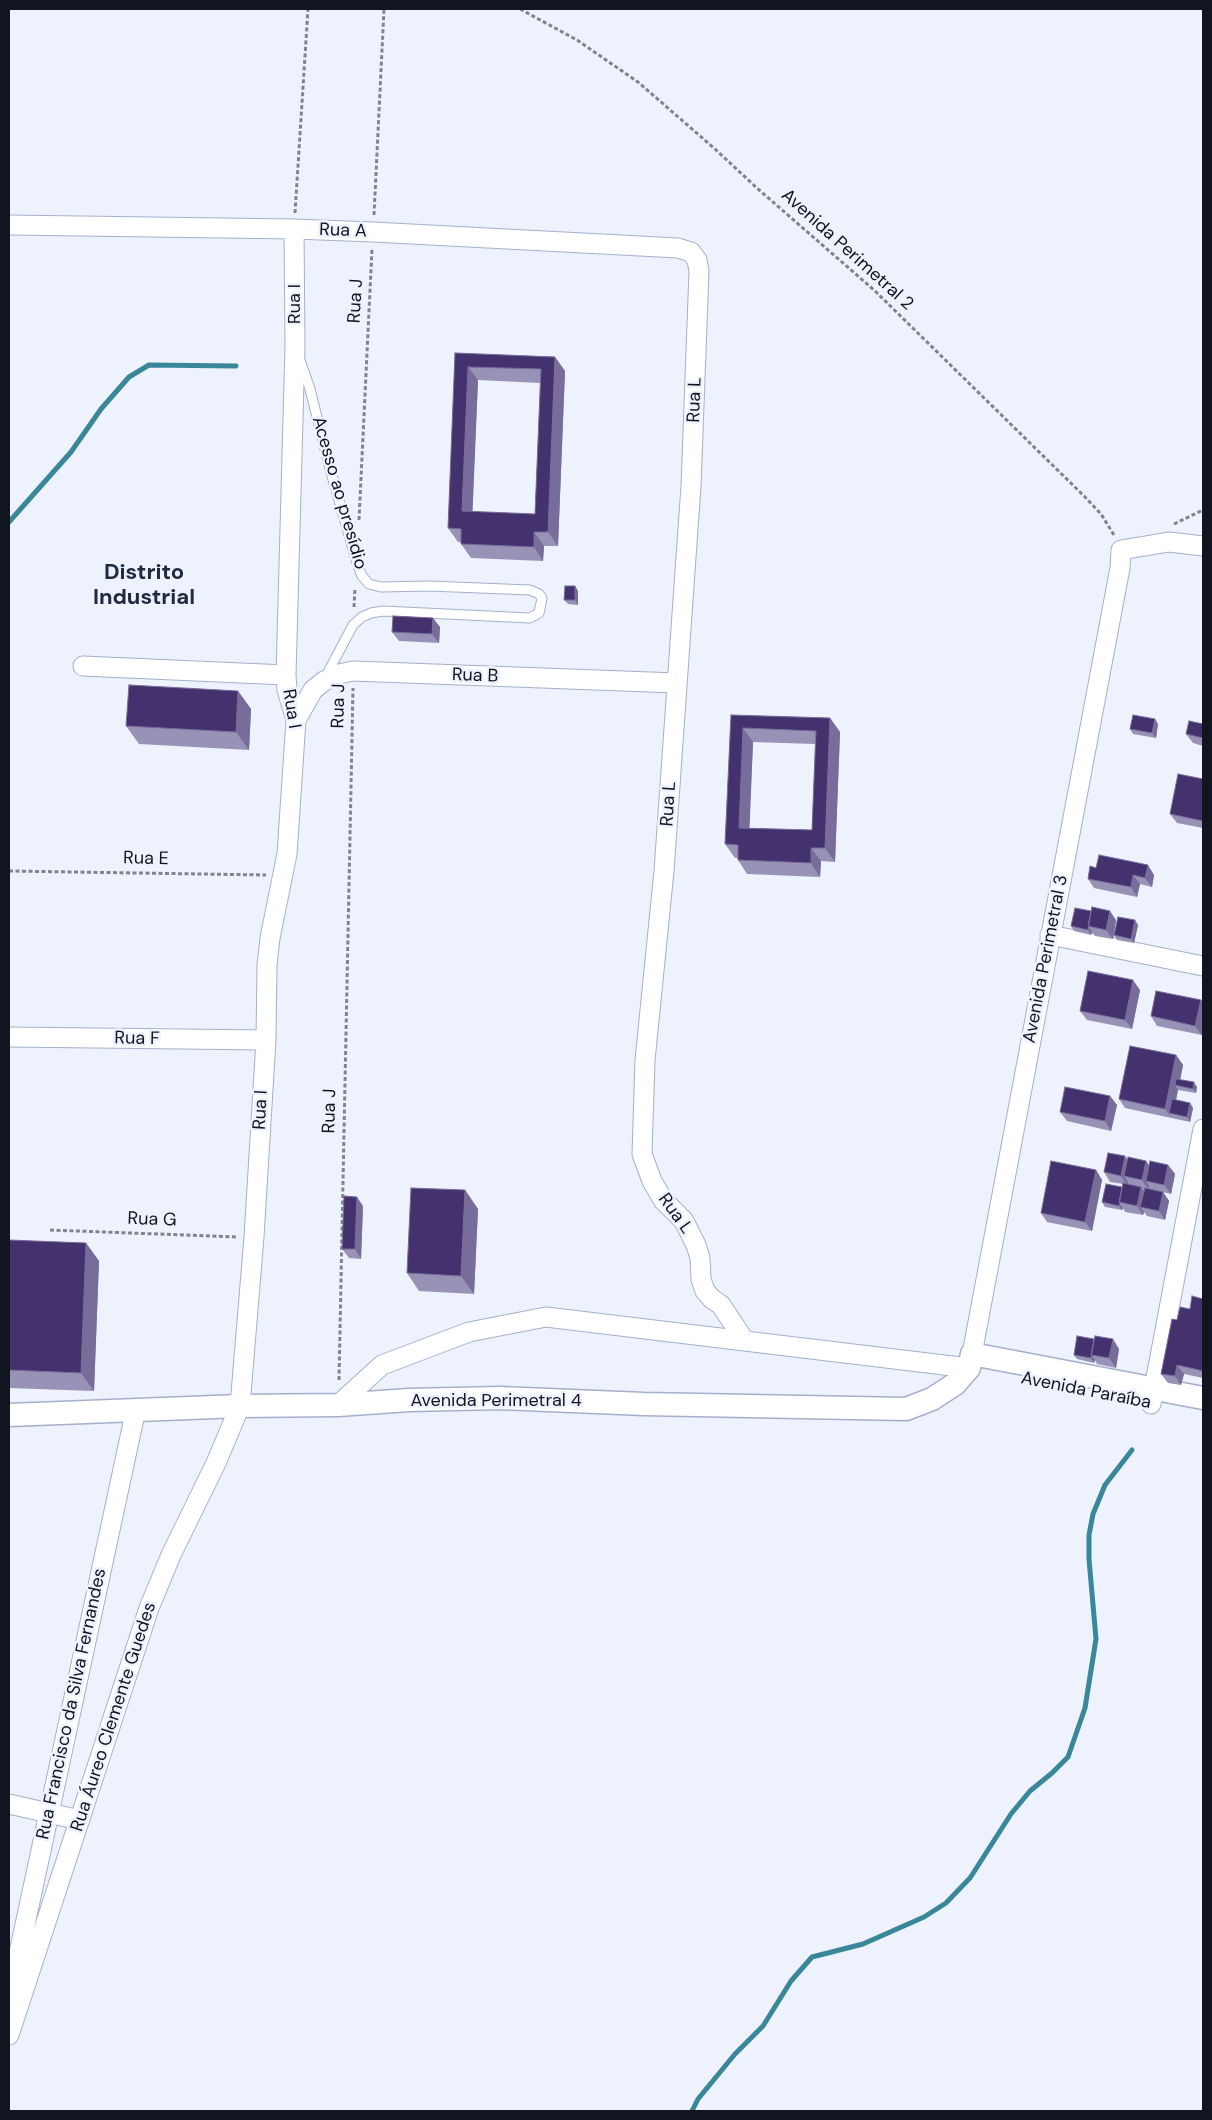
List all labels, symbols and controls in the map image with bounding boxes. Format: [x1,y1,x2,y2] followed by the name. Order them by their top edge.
[776,185,918,315] street label: Avenida Perimetral 2
[319,219,367,243] street label: Rua A
[344,278,368,324] street label: Rua J
[284,284,306,324] street label: Rua I
[683,377,707,423] street label: Rua L
[307,414,371,572] street label: Acesso ao presídio
[93,560,195,612] district label: Distrito Industrial
[451,664,499,688] street label: Rua B
[328,684,350,728] street label: Rua J
[277,688,305,730] street label: Rua I
[657,781,681,827] street label: Rua L
[123,848,169,870] street label: Rua E
[1019,873,1073,1045] street label: Avenida Perimetral 3
[114,1028,160,1050] street label: Rua F
[319,1089,341,1133] street label: Rua J
[249,1090,273,1130] street label: Rua I
[653,1189,697,1239] street label: Rua L
[127,1208,177,1232] street label: Rua G
[1019,1368,1153,1414] street label: Avenida Paraíba
[410,1390,582,1412] street label: Avenida Perimetral 4
[33,1566,111,1842] street label: Rua Francisco da Silva Fernandes
[67,1600,161,1834] street label: Rua Áureo Clemente Guedes

